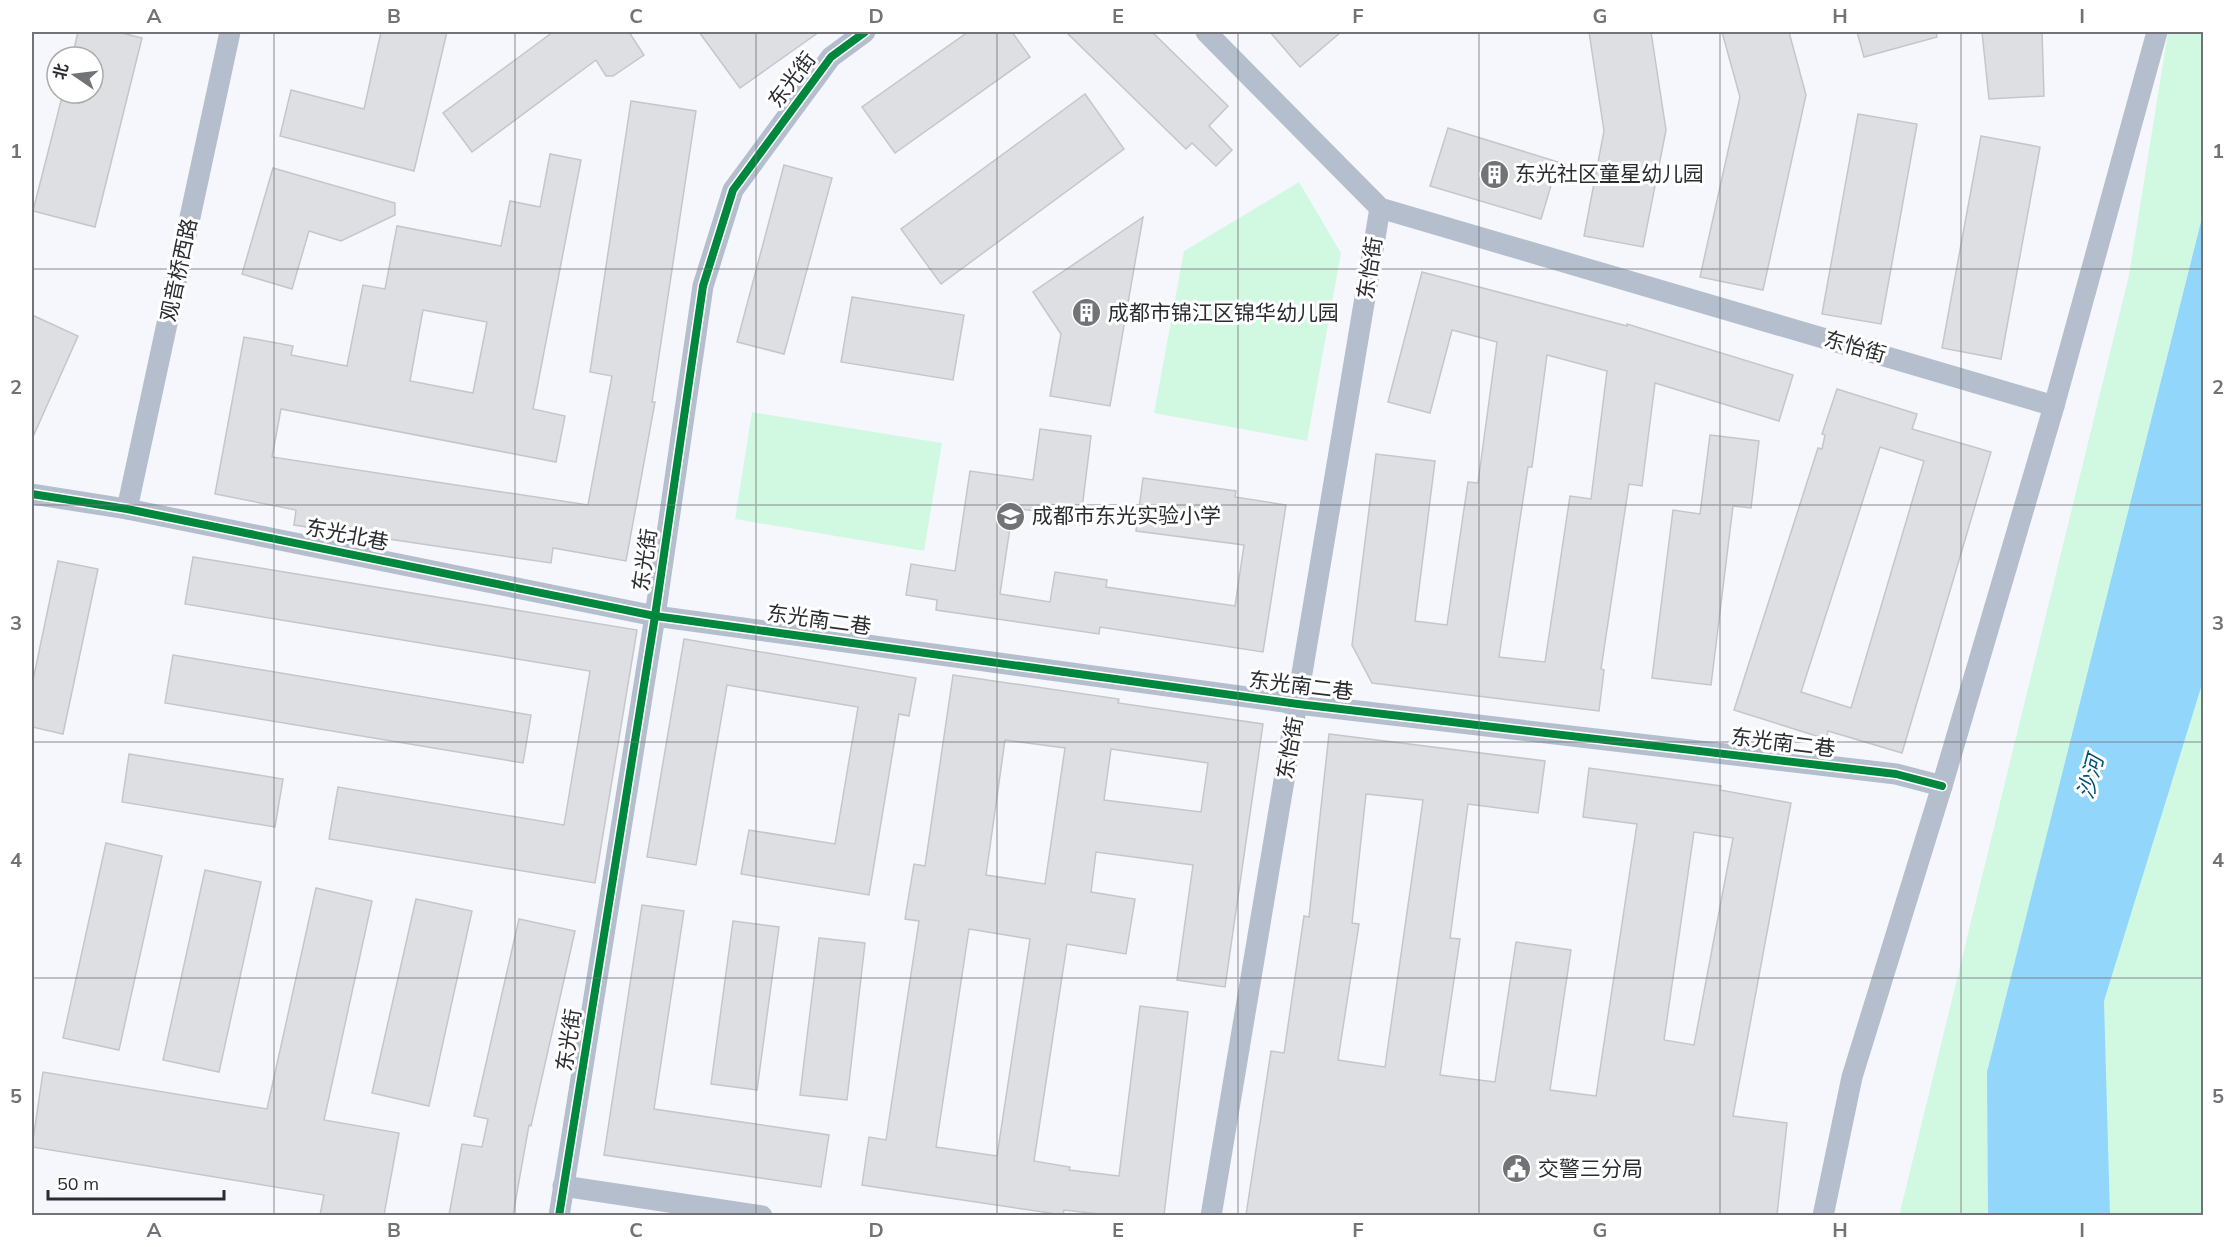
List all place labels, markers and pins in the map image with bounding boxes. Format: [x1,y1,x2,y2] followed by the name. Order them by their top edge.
[1478,158,1510,190] building icon: 东光社区童星幼儿园
[1515,160,1704,186] place label: 东光社区童星幼儿园
[1071,297,1103,329] building icon: 成都市锦江区锦华幼儿园
[1108,299,1339,325] place label: 成都市锦江区锦华幼儿园
[995,500,1027,532] school or university icon: 成都市东光实验小学
[1032,502,1221,528] place label: 成都市东光实验小学
[1501,1153,1533,1185] public building icon: 交警三分局
[1538,1155,1643,1181] place label: 交警三分局

